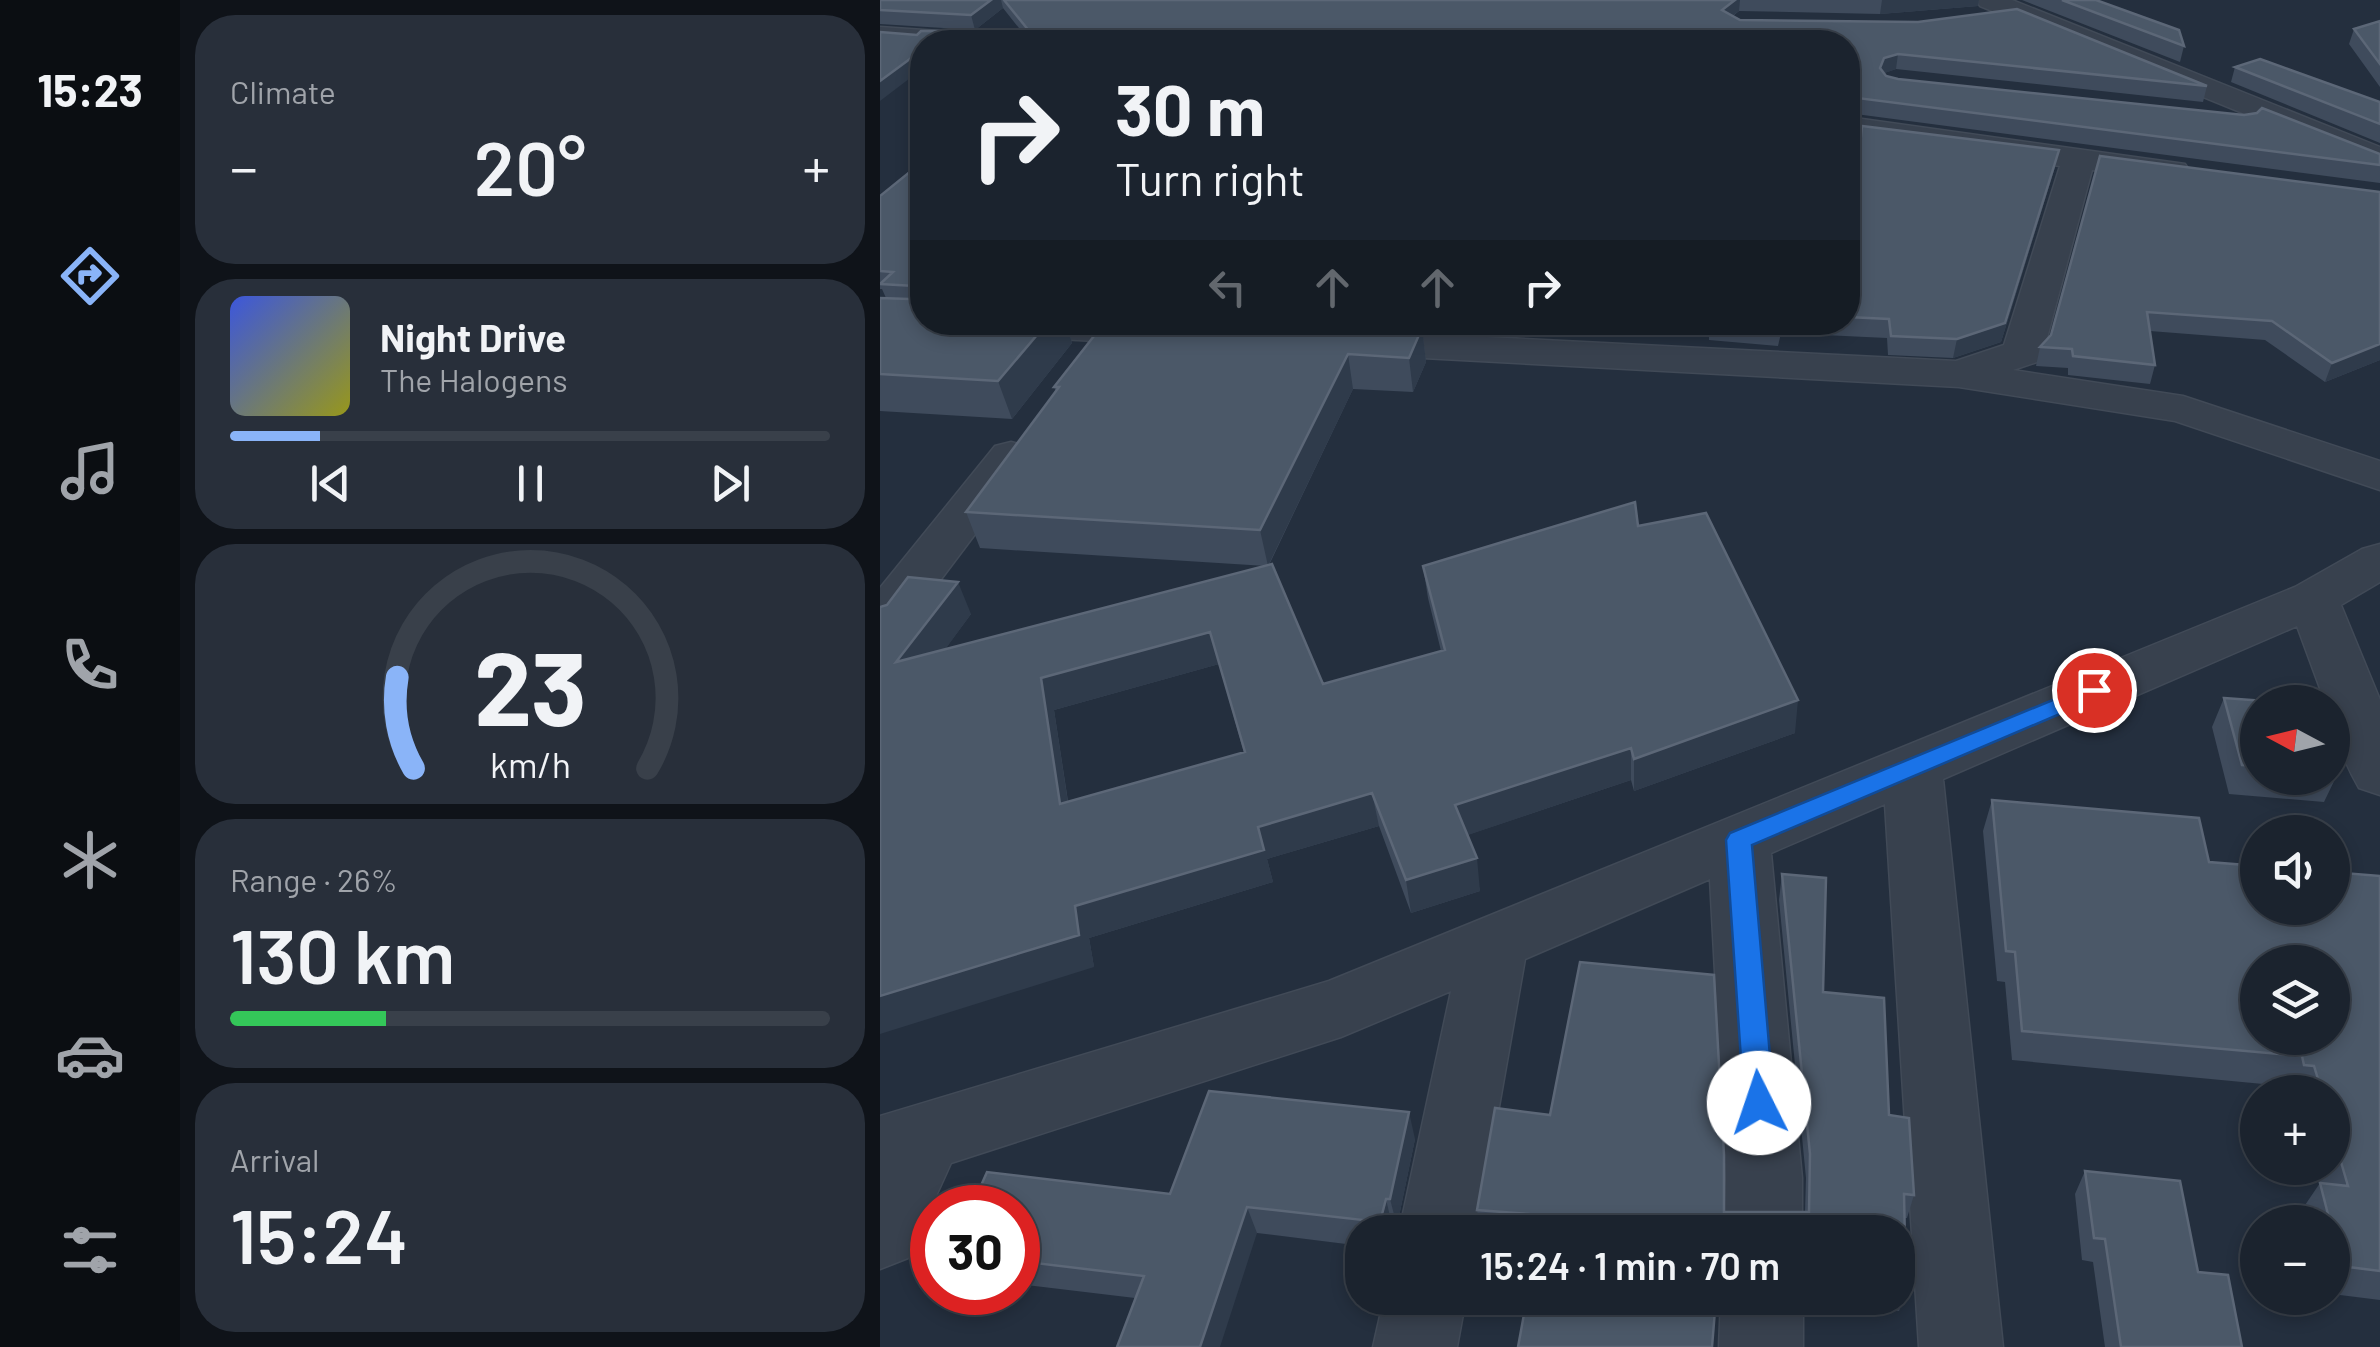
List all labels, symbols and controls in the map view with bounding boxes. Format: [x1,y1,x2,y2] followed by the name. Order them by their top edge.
[37,62,143,116] text: 15:23
[1115,66,1265,150] text: 30 m
[950,70,1080,200] icon: right
[230,72,336,110] text: Climate
[474,121,586,211] text: 20°
[230,133,258,199] text: −
[802,133,830,199] text: +
[1115,151,1305,205] text: Turn right
[55,241,125,311] icon: directions
[1200,260,1255,315] icon: left
[1305,260,1360,315] icon: ahead
[1410,260,1465,315] icon: ahead
[1515,260,1570,315] icon: right
[380,314,566,360] text: Night Drive
[380,360,568,398] text: The Halogens
[55,436,125,506] icon: music
[303,456,358,511] icon: previous
[503,456,558,511] icon: pause
[703,456,758,511] icon: next
[474,622,586,747] text: 23
[55,630,125,700] icon: phone
[2052,648,2137,733] pin
[2067,663,2122,718] icon: arrive
[2240,685,2350,795] north arrow
[2240,685,2350,1315] map controls
[490,742,570,785] text: km/h
[2240,815,2350,925] button: sound
[55,825,125,895] icon: climate
[230,860,398,898] text: Range · 26%
[230,909,455,999] text: 130 km
[2240,945,2350,1055] button: layers
[55,1020,125,1090] icon: car
[1707,1051,1811,1155] position arrow
[2240,1075,2350,1185] button: +
[230,1140,319,1178] text: Arrival
[910,1185,1040,1315] speed limit sign: 30
[230,1189,408,1279] text: 15:24
[2240,1205,2350,1315] button: −
[55,1215,125,1285] icon: filters
[1480,1242,1780,1288] text: 15:24 · 1 min · 70 m

